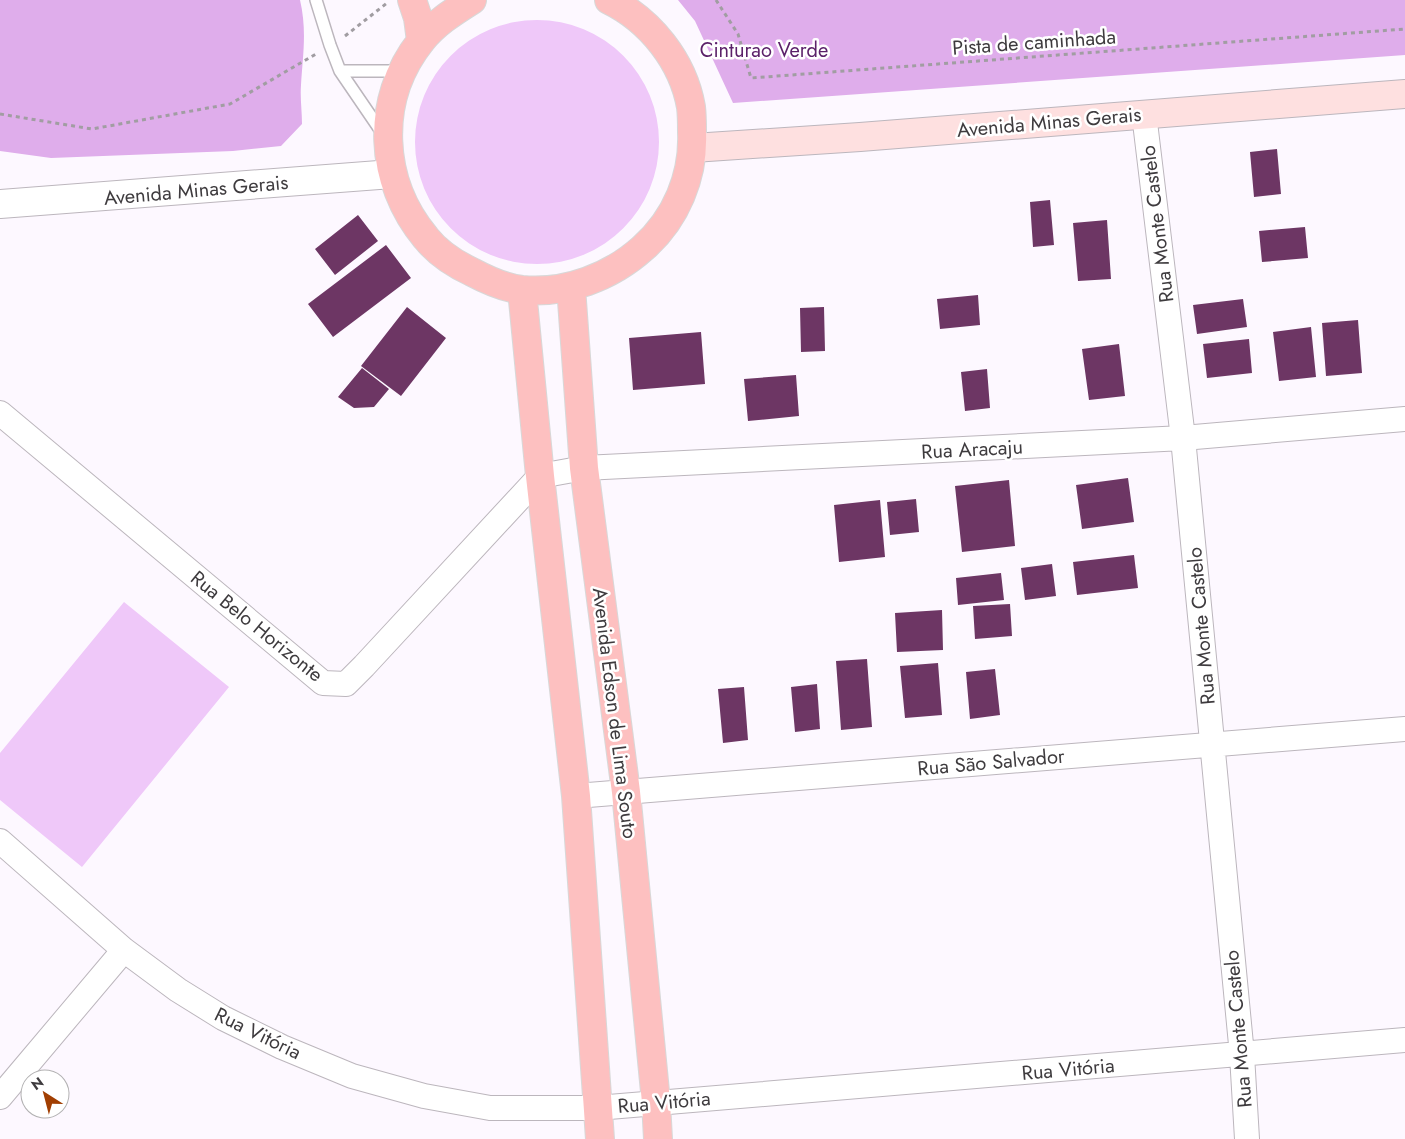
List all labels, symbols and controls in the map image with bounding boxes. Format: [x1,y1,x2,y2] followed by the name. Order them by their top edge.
[951,22,1117,63] street label: Pista de caminhada
[700,36,828,65] park label: Cinturao Verde
[956,100,1142,145] street label: Avenida Minas Gerais
[1133,144,1182,304] street label: Rua Monte Castelo
[103,168,289,213] street label: Avenida Minas Gerais
[920,432,1024,467] street label: Rua Aracaju
[1180,546,1223,706] street label: Rua Monte Castelo
[184,564,329,689] street label: Rua Belo Horizonte
[585,586,644,840] street label: Avenida Edson de Lima Souto
[916,742,1066,783] street label: Rua São Salvador
[1217,949,1260,1109] street label: Rua Monte Castelo
[210,1000,306,1067] street label: Rua Vitória
[1020,1051,1116,1088] street label: Rua Vitória
[20,1069,70,1119] north arrow
[27,1072,48,1095] text: N
[616,1084,712,1121] street label: Rua Vitória

